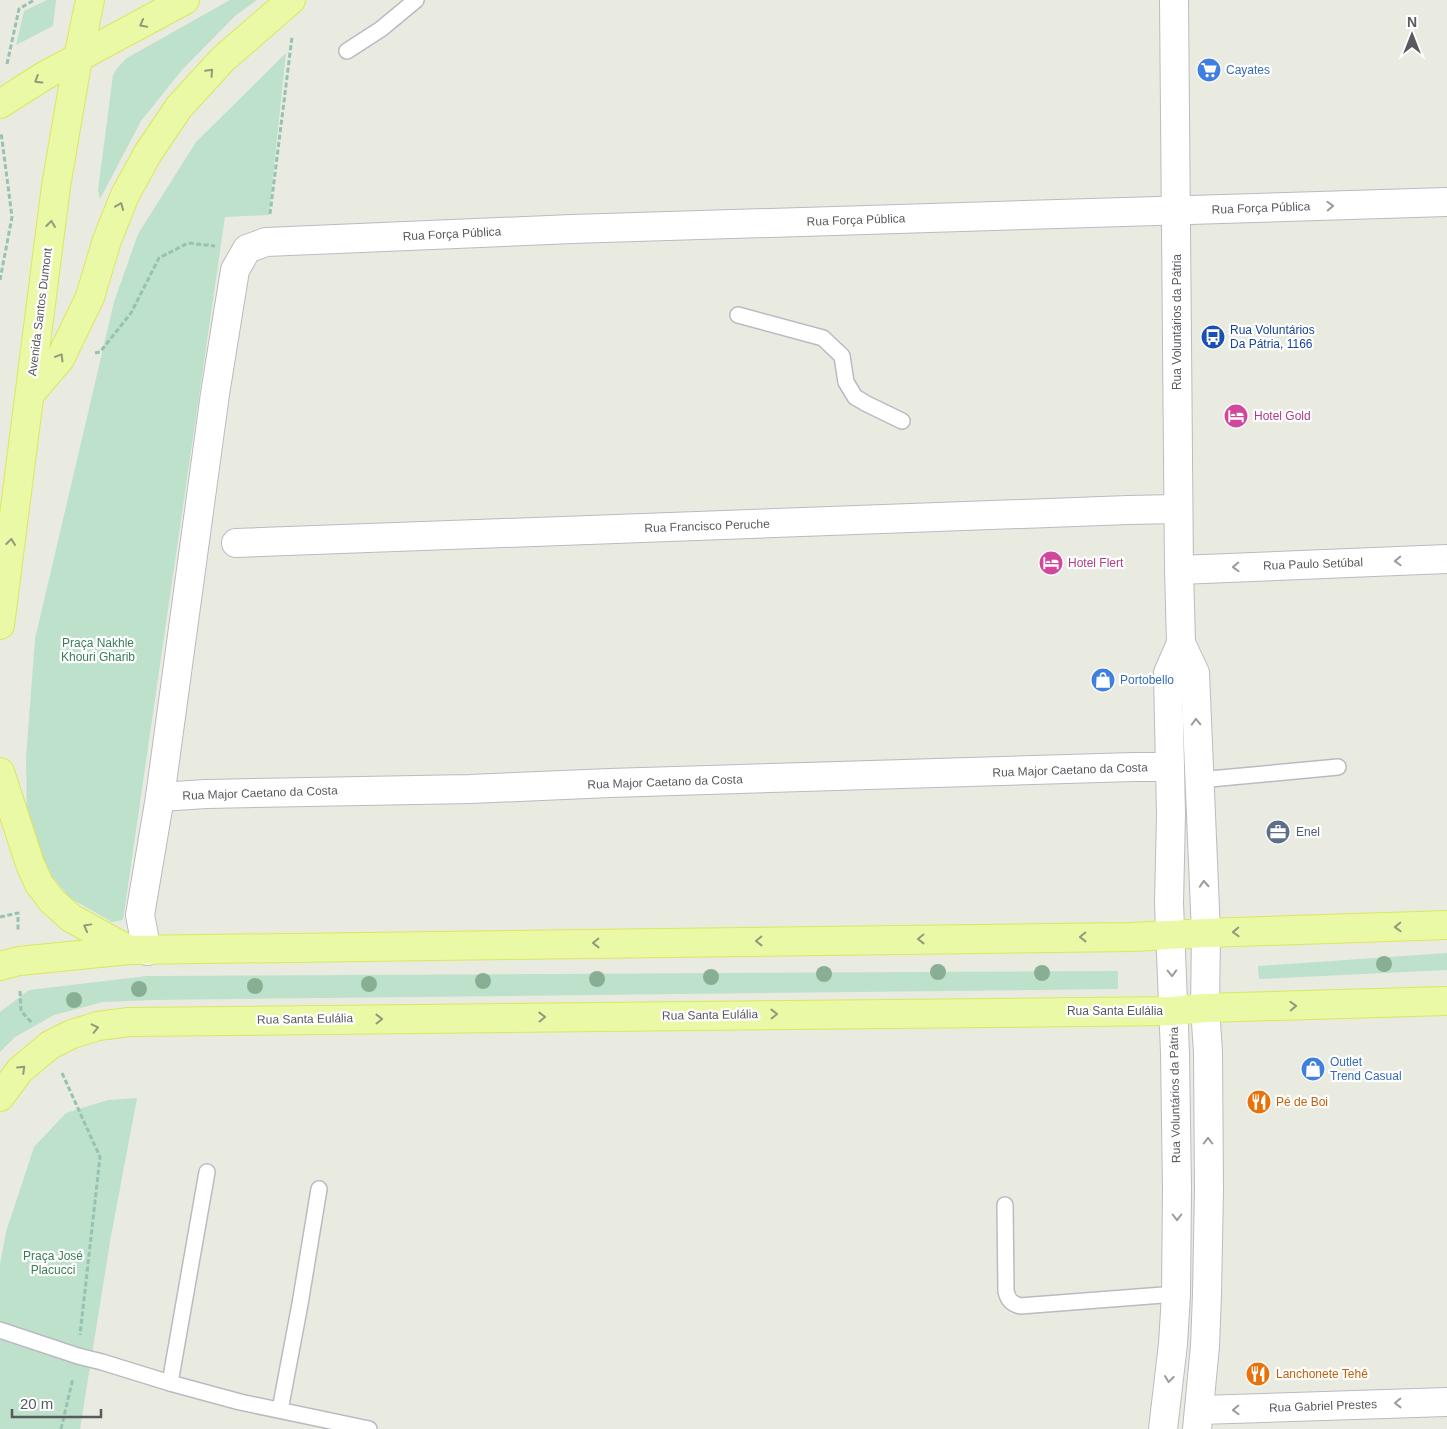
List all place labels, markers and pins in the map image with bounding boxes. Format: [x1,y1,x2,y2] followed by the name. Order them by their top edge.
[1196,57,1222,83] supermarket icon: Cayates
[1226,63,1270,77] place label: Cayates
[1230,323,1315,351] place label: Rua Voluntários Da Pátria, 1166
[1200,324,1226,350] bus stop icon: Rua Voluntários Da Pátria, 1166
[1223,403,1249,429] hotel icon: Hotel Gold
[1254,409,1311,423] place label: Hotel Gold
[1038,550,1064,576] hotel icon: Hotel Flert
[1068,556,1124,570] place label: Hotel Flert
[1090,667,1116,693] shop icon: Portobello
[1120,673,1174,687] place label: Portobello
[1265,819,1291,845] office icon: Enel
[1296,825,1320,839] place label: Enel
[1330,1055,1402,1083] place label: Outlet Trend Casual
[1300,1056,1326,1082] shop icon: Outlet Trend Casual
[1246,1089,1272,1115] restaurant icon: Pé de Boi
[1276,1095,1328,1109] place label: Pé de Boi
[1245,1361,1271,1387] restaurant icon: Lanchonete Tehê
[1276,1367,1368,1381] place label: Lanchonete Tehê

